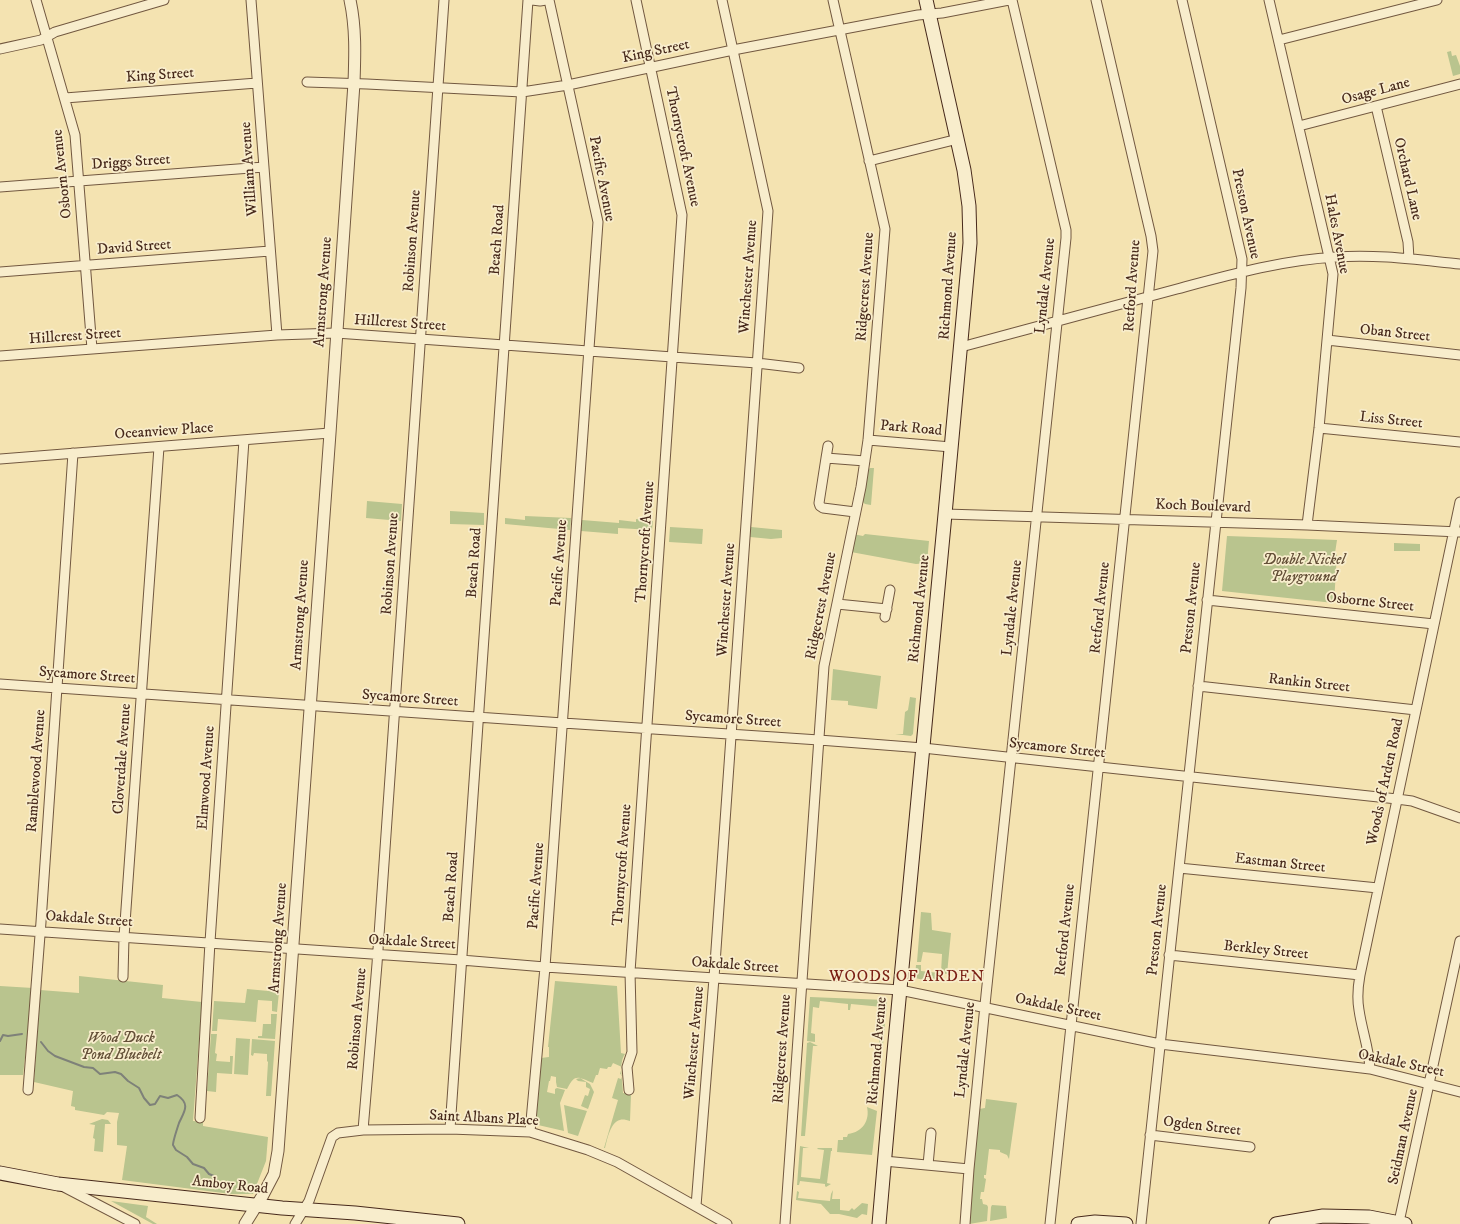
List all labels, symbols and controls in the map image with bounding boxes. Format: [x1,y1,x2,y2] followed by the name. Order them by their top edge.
[621,36,691,68] street label: King Street
[125,65,195,87] street label: King Street
[1340,74,1412,110] street label: Osage Lane
[661,85,703,209] street label: Thornycroft Avenue
[238,121,262,217] street label: William Avenue
[49,128,77,220] street label: Osborn Avenue
[584,135,618,223] street label: Pacific Avenue
[1389,136,1425,222] street label: Orchard Lane
[91,151,171,175] street label: Driggs Street
[1227,167,1263,261] street label: Preston Avenue
[400,189,426,293] street label: Robinson Avenue
[1319,192,1353,276] street label: Hales Avenue
[487,204,509,276] street label: Beach Road
[736,220,762,334] street label: Winchester Avenue
[936,231,962,341] street label: Richmond Avenue
[853,232,879,342] street label: Ridgecrest Avenue
[96,236,172,260] street label: David Street
[311,236,337,348] street label: Armstrong Avenue
[1032,237,1060,335] street label: Lyndale Avenue
[1121,239,1145,333] street label: Retford Avenue
[353,312,447,336] street label: Hillcrest Street
[1359,321,1431,347] street label: Oban Street
[28,325,122,349] street label: Hillcrest Street
[1359,409,1423,433] street label: Liss Street
[879,417,943,441] street label: Park Road
[114,420,214,444] street label: Oceanview Place
[633,480,659,604] street label: Thornycroft Avenue
[1155,496,1251,518] street label: Koch Boulevard
[378,512,404,616] street label: Robinson Avenue
[548,519,572,607] street label: Pacific Avenue
[464,527,486,599] street label: Beach Road
[714,543,740,657] street label: Winchester Avenue
[803,551,841,661] street label: Ridgecrest Avenue
[1263,552,1345,587] park label: Double Nickel Playground
[905,554,935,664] street label: Richmond Avenue
[288,559,314,671] street label: Armstrong Avenue
[999,559,1027,657] street label: Lyndale Avenue
[1087,561,1115,655] street label: Retford Avenue
[1178,561,1206,655] street label: Preston Avenue
[1325,589,1415,617] street label: Osborne Street
[38,664,136,688] street label: Sycamore Street
[1267,671,1351,697] street label: Rankin Street
[361,687,459,711] street label: Sycamore Street
[110,703,136,815] street label: Cloverdale Avenue
[684,708,782,732] street label: Sycamore Street
[24,709,50,833] street label: Ramblewood Avenue
[1364,717,1408,847] street label: Woods of Arden Road
[194,725,220,831] street label: Elmwood Avenue
[1008,735,1106,763] street label: Sycamore Street
[610,803,636,927] street label: Thornycroft Avenue
[525,842,549,930] street label: Pacific Avenue
[1234,850,1326,878] street label: Eastman Street
[441,851,463,923] street label: Beach Road
[266,882,292,994] street label: Armstrong Avenue
[1052,883,1080,977] street label: Retford Avenue
[1144,883,1172,977] street label: Preston Avenue
[45,908,133,932] street label: Oakdale Street
[368,932,456,954] street label: Oakdale Street
[1223,938,1309,964] street label: Berkley Street
[691,954,779,978] street label: Oakdale Street
[345,967,371,1071] street label: Robinson Avenue
[829,968,985,988] district label: WOODS OF ARDEN
[681,985,709,1101] street label: Winchester Avenue
[1013,990,1103,1026] street label: Oakdale Street
[770,994,796,1104] street label: Ridgecrest Avenue
[864,996,892,1106] street label: Richmond Avenue
[952,1001,980,1099] street label: Lyndale Avenue
[81,1030,161,1065] park label: Wood Duck Pond Bluebelt
[1356,1046,1446,1082] street label: Oakdale Street
[1385,1088,1423,1186] street label: Seidman Avenue
[429,1107,539,1131] street label: Saint Albans Place
[1162,1113,1242,1141] street label: Ogden Street
[191,1173,269,1199] street label: Amboy Road

